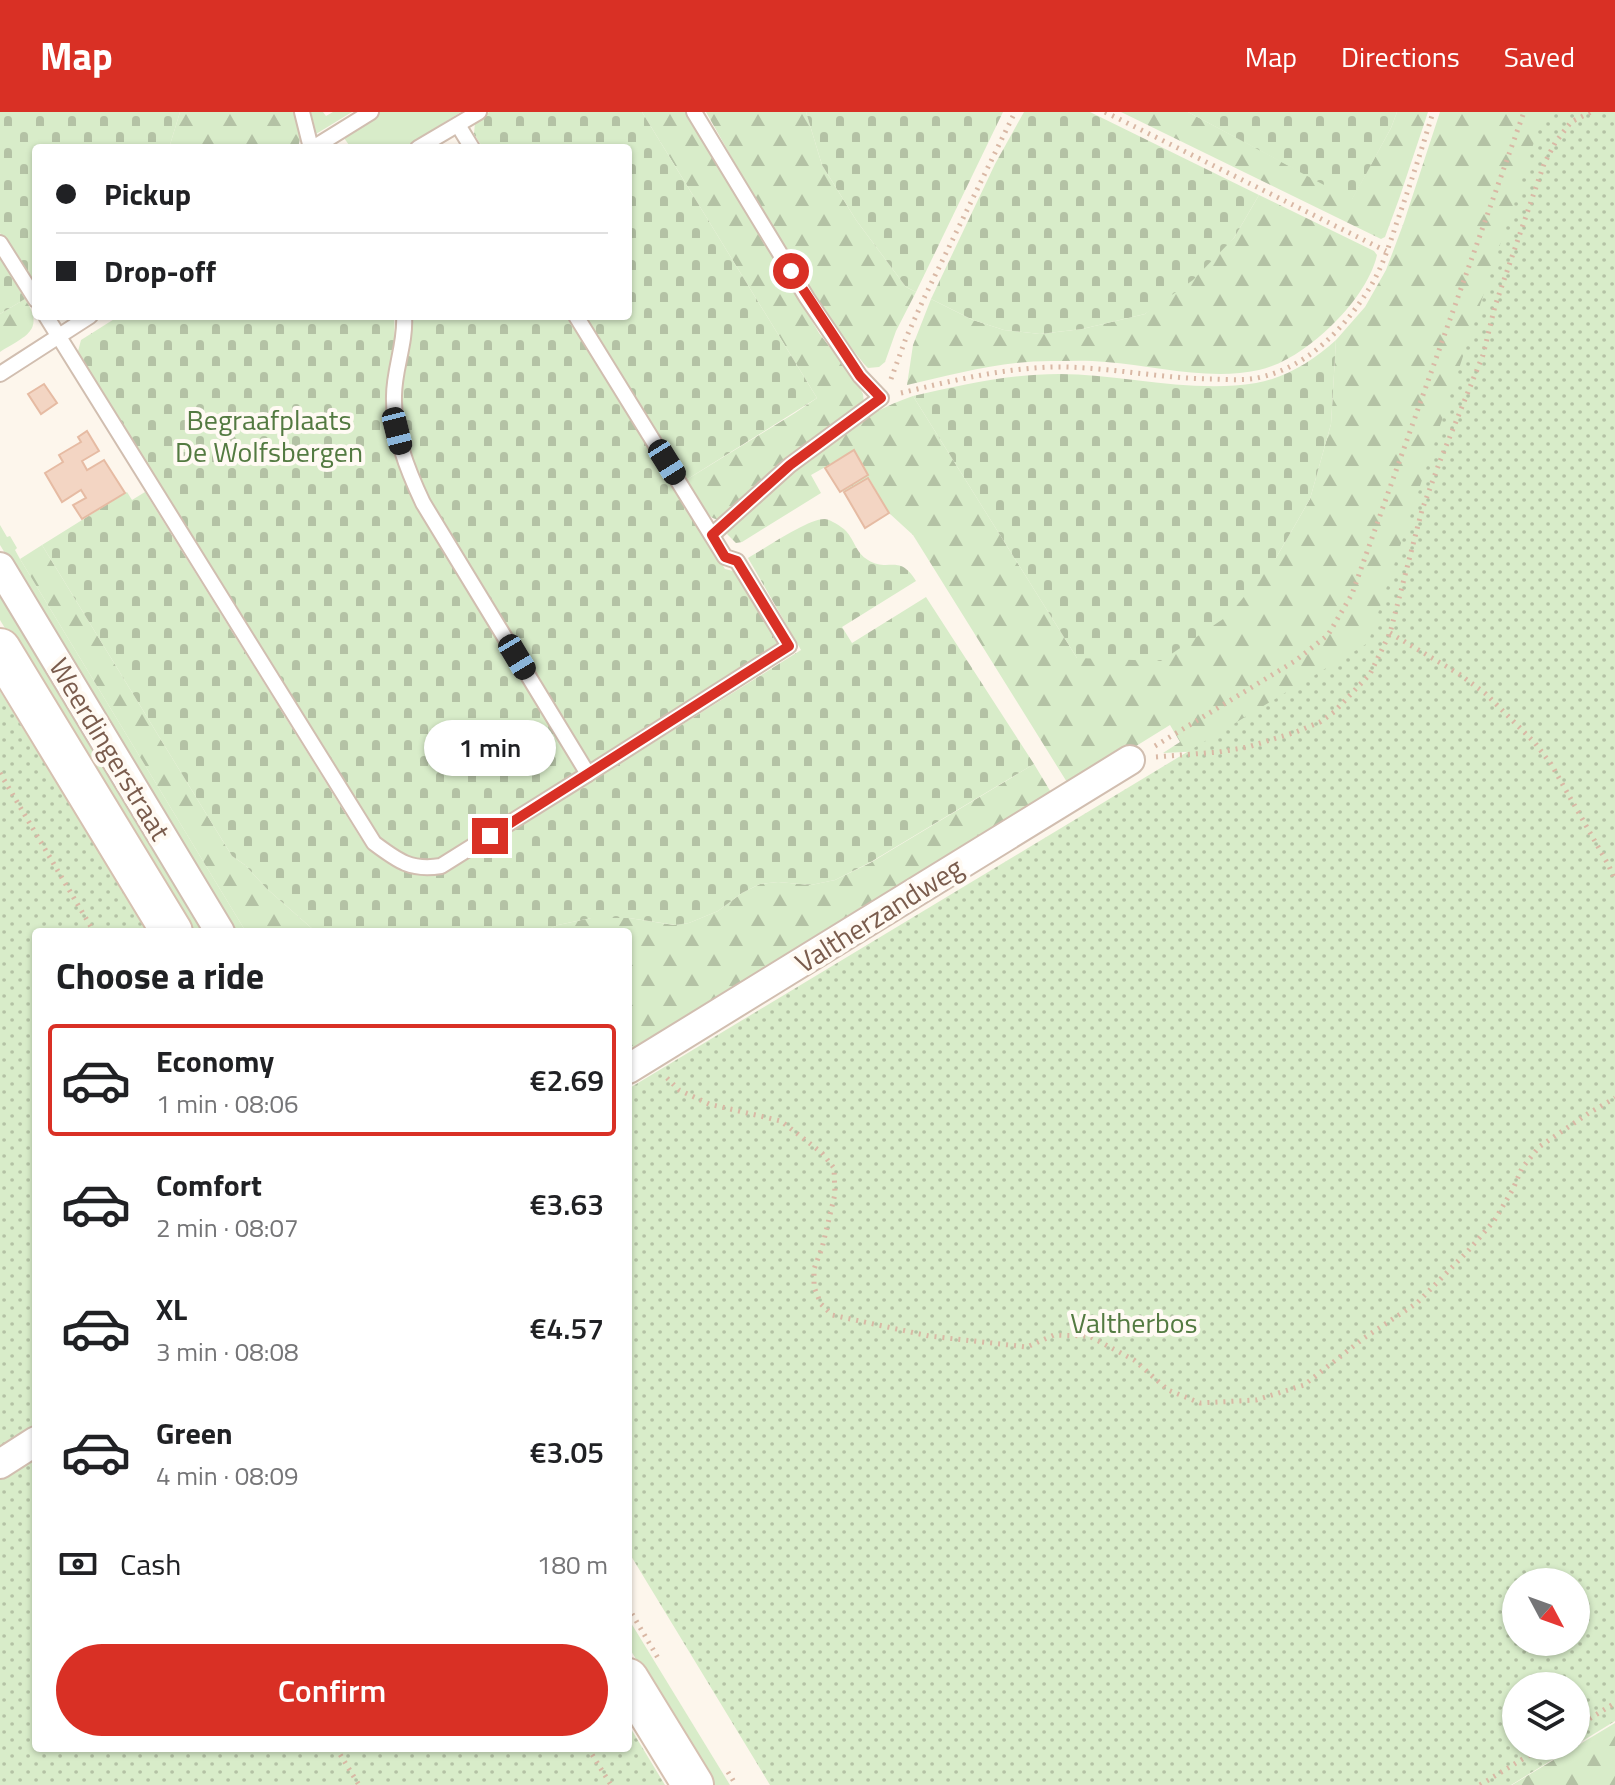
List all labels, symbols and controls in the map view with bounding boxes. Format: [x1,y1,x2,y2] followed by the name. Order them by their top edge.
[40,27,113,85] text: Map
[1245,35,1297,78] text: Map
[1341,35,1460,78] text: Directions
[1504,35,1575,78] text: Saved
[104,171,191,217] text: Pickup
[104,248,216,294] text: Drop-off
[773,253,809,289] route start
[175,398,363,473] park label: Begraafplaats De Wolfsbergen
[380,405,414,457] car
[644,435,690,489] car
[494,630,540,684] car
[39,649,182,848] street label: Weerdingerstraat
[424,720,556,776] callout: 1 min
[459,728,521,767] text: 1 min
[472,818,508,854] route end
[786,846,971,983] street label: Valtherzandweg
[56,948,264,1003] text: Choose a ride
[156,1038,274,1084] text: Economy
[60,1044,132,1116] icon: car
[530,1057,604,1103] text: €2.69
[156,1084,299,1123] text: 1 min · 08:06
[156,1162,262,1208] text: Comfort
[60,1168,132,1240] icon: car
[530,1181,604,1227] text: €3.63
[156,1208,299,1247] text: 2 min · 08:07
[156,1286,187,1332] text: XL
[60,1292,132,1364] icon: car
[1070,1301,1198,1344] park label: Valtherbos
[530,1305,604,1351] text: €4.57
[156,1332,299,1371] text: 3 min · 08:08
[156,1410,233,1456] text: Green
[60,1416,132,1488] icon: car
[530,1429,604,1475] text: €3.05
[156,1456,299,1495] text: 4 min · 08:09
[120,1541,181,1587] text: Cash
[56,1542,100,1586] icon: cash
[537,1545,608,1584] text: 180 m
[1502,1568,1590,1656] north arrow
[1502,1568,1590,1760] map controls
[56,1644,608,1736] button: Confirm
[1502,1672,1590,1760] button: layers

